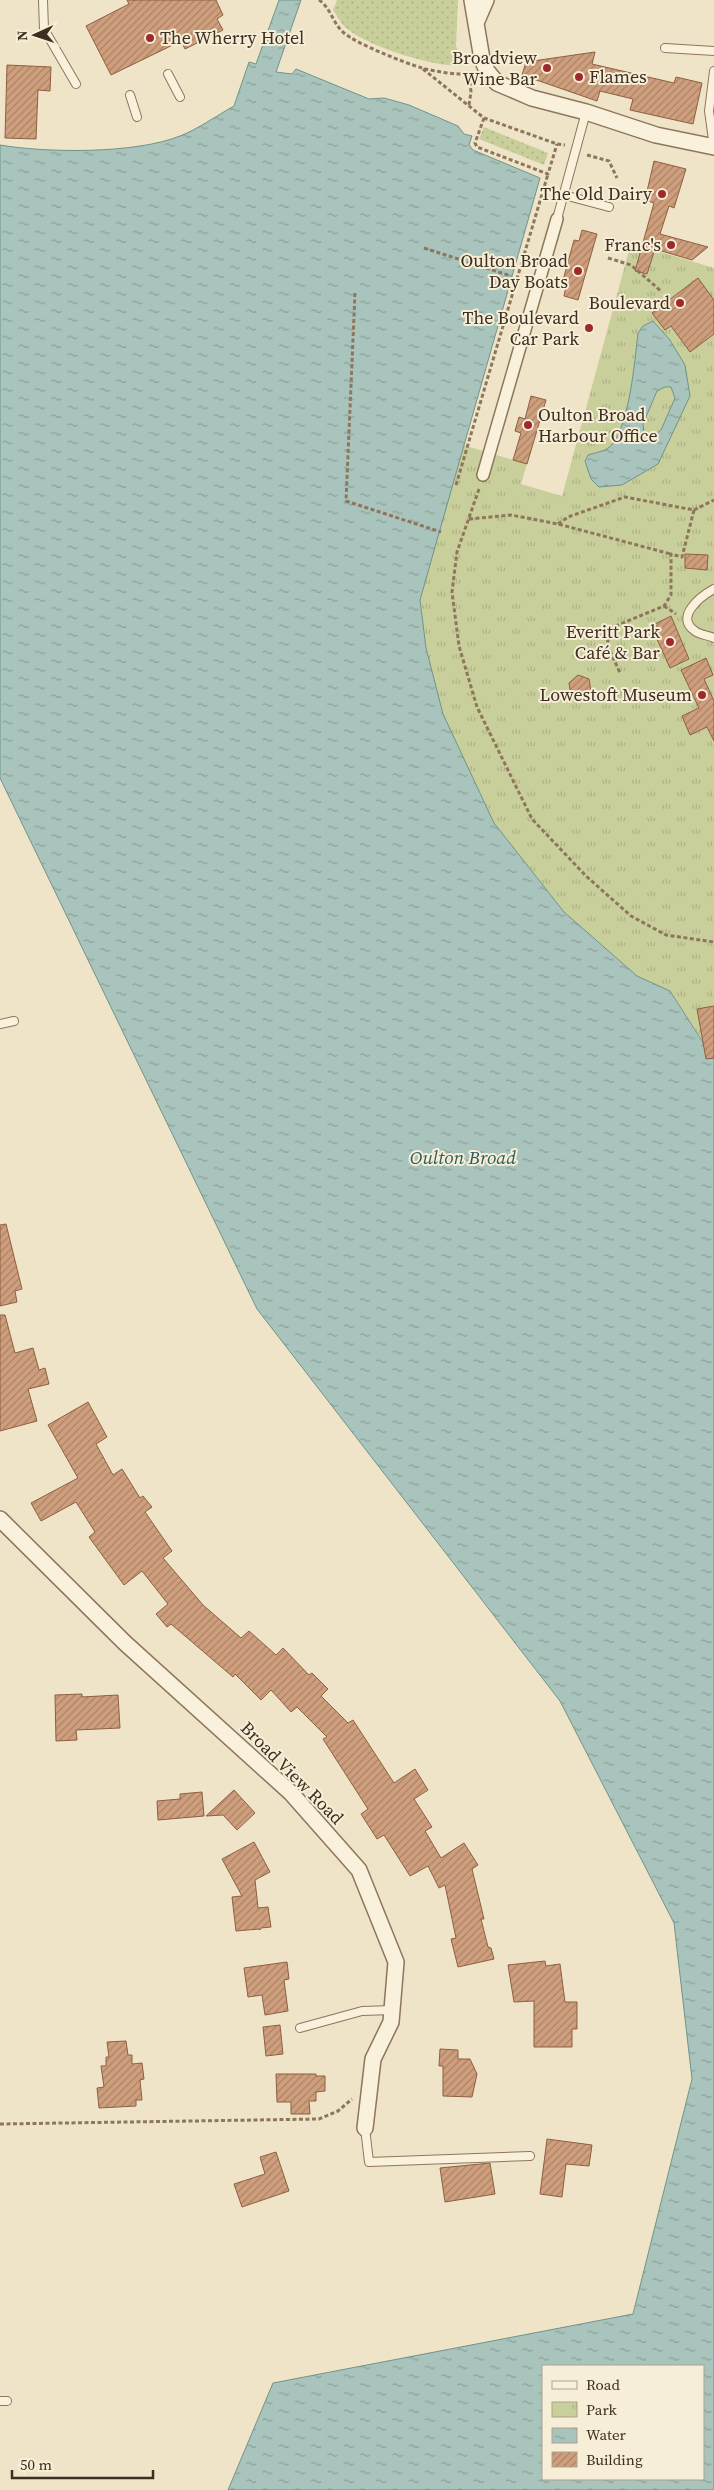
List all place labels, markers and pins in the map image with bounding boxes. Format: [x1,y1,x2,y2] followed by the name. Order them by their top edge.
[160,25,304,50] place label: The Wherry Hotel
[144,32,156,44] marker: The Wherry Hotel
[452,45,537,91] place label: Broadview Wine Bar
[541,62,553,74] marker: Broadview Wine Bar
[589,64,647,89] place label: Flames
[573,71,585,83] marker: Flames
[540,181,653,206] place label: The Old Dairy
[656,188,668,200] marker: The Old Dairy
[604,232,661,257] place label: Franc's
[665,239,677,251] marker: Franc's
[461,248,568,294] place label: Oulton Broad Day Boats
[572,265,584,277] marker: Oulton Broad Day Boats
[589,290,670,315] place label: Boulevard
[674,297,686,309] marker: Boulevard
[463,305,579,351] place label: The Boulevard Car Park
[583,322,595,334] marker: The Boulevard Car Park
[538,402,658,448] place label: Oulton Broad Harbour Office
[522,419,534,431] marker: Oulton Broad Harbour Office
[566,619,660,665] place label: Everitt Park Café & Bar
[664,636,676,648] marker: Everitt Park Café & Bar
[539,682,692,707] place label: Lowestoft Museum
[696,689,708,701] marker: Lowestoft Museum

